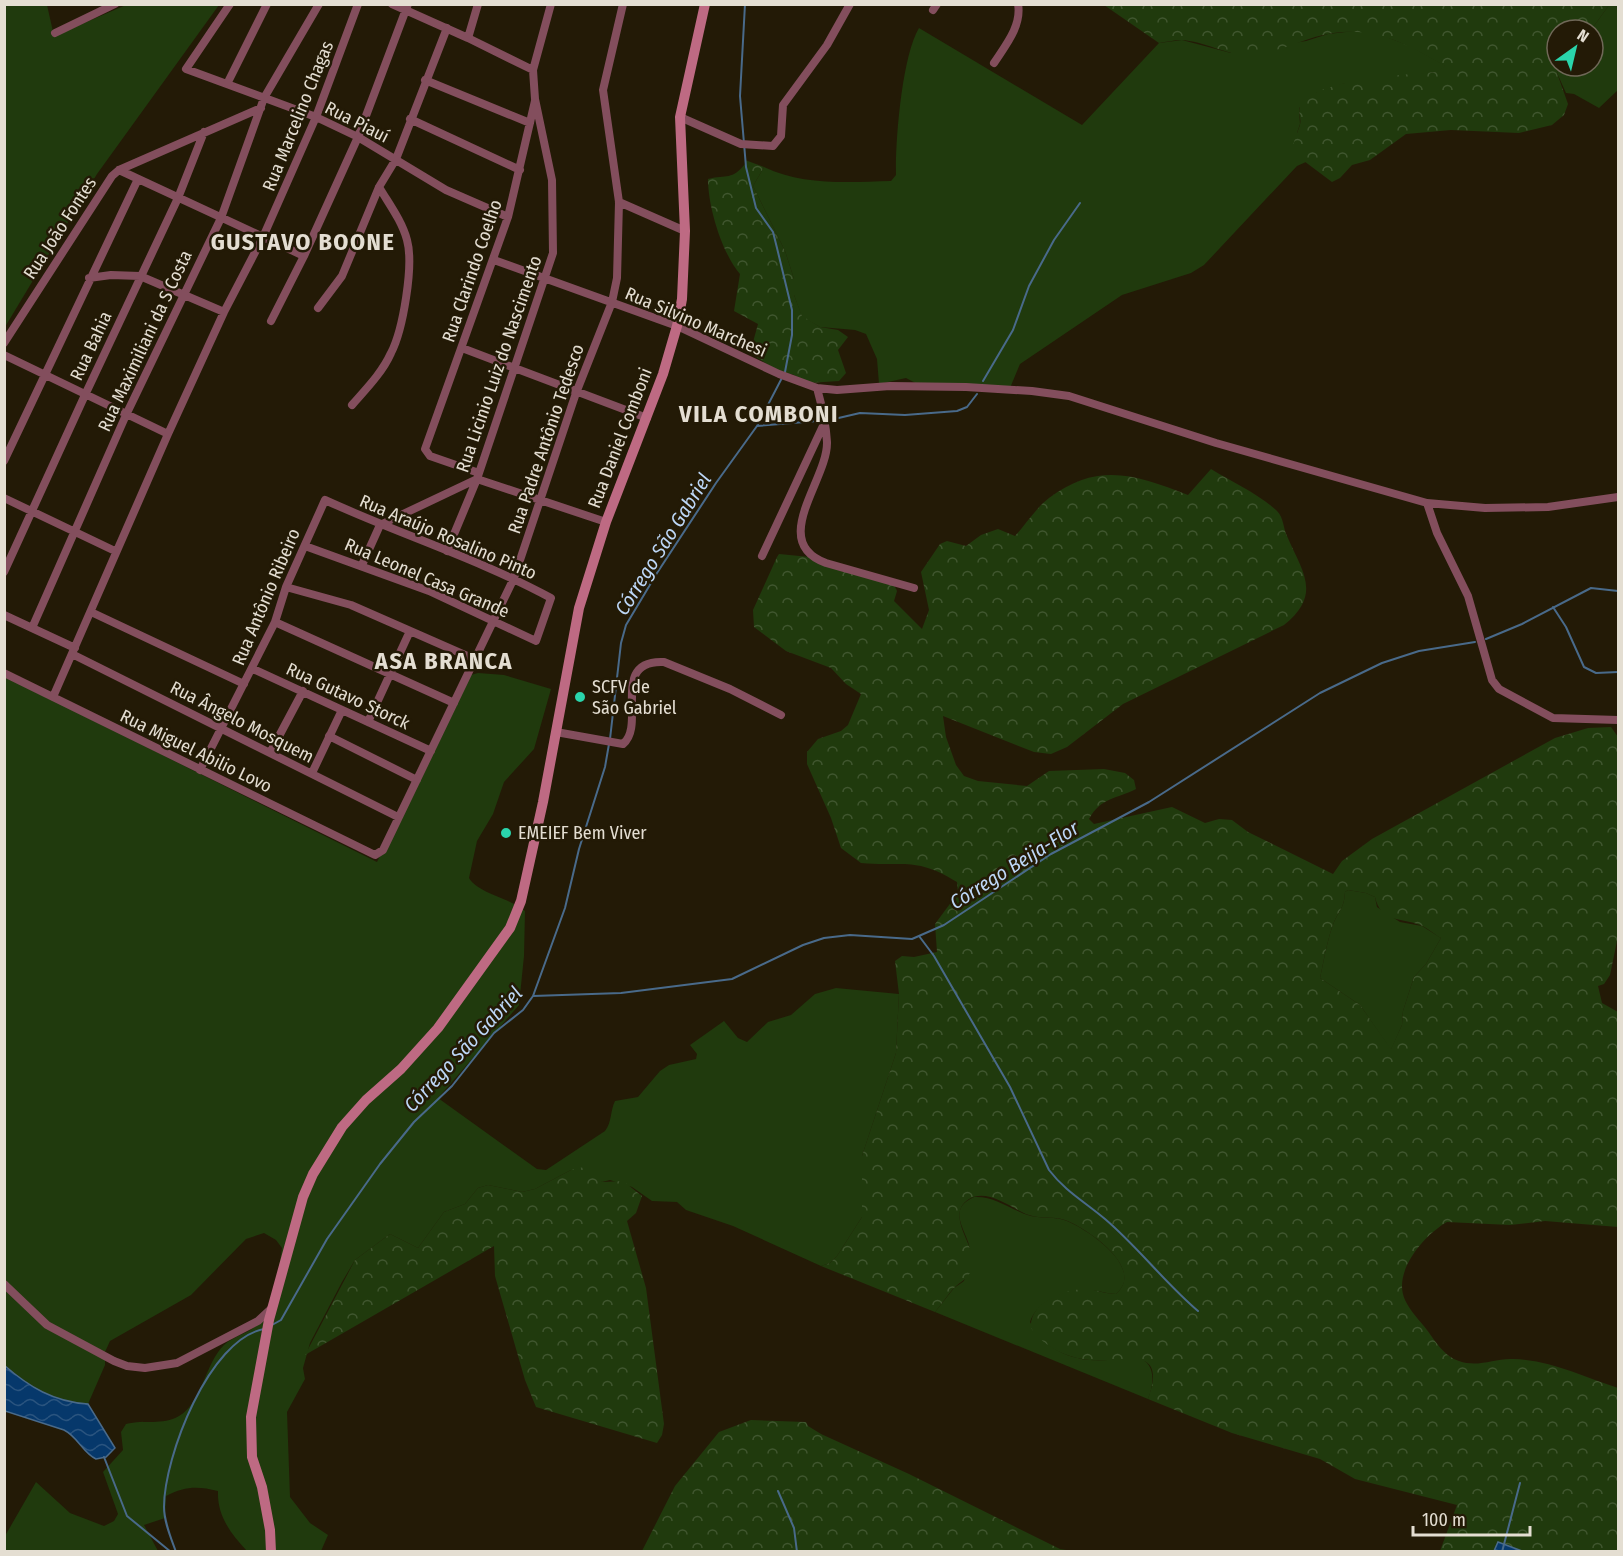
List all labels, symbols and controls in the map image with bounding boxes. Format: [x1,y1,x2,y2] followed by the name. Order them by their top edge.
[1545,18,1605,78] north arrow
[1574,25,1592,47] text: N
[258,37,338,194] street label: Rua Marcelino Chagas
[321,97,393,148] street label: Rua Piauí
[19,173,101,283] street label: Rua João Fontes
[437,197,507,345] street label: Rua Clarindo Coelho
[211,228,395,256] district label: GUSTAVO BOONE
[93,247,197,435] street label: Rua Maximiliani da S Costa
[451,253,547,475] street label: Rua Licinio Luiz do Nascimento
[622,282,770,362] street label: Rua Silvino Marchesi
[65,308,117,384] street label: Rua Bahia
[503,341,589,537] street label: Rua Padre Antônio Tedesco
[583,365,657,511] street label: Rua Daniel Comboni
[678,400,839,428] district label: VILA COMBONI
[610,469,716,619] water label: Córrego São Gabriel
[356,490,540,584] street label: Rua Araújo Rosalino Pinto
[227,525,305,669] street label: Rua Antônio Ribeiro
[341,533,513,623] street label: Rua Leonel Casa Grande
[374,647,513,675] district label: ASA BRANCA
[283,658,414,735] street label: Rua Gutavo Storck
[166,676,318,768] street label: Rua Ângelo Mosquem
[592,676,677,719] place label: SCFV de São Gabriel
[573,690,587,704] marker: SCFV de São Gabriel
[117,705,275,797] street label: Rua Miguel Abilio Lovo
[945,815,1084,914] water label: Córrego Beija-Flor
[518,822,647,844] place label: EMEIEF Bem Viver
[499,826,513,840] marker: EMEIEF Bem Viver
[399,981,527,1117] water label: Córrego São Gabriel
[1413,1499,1530,1537] scale bar
[1422,1509,1466,1531] text: 100 m

